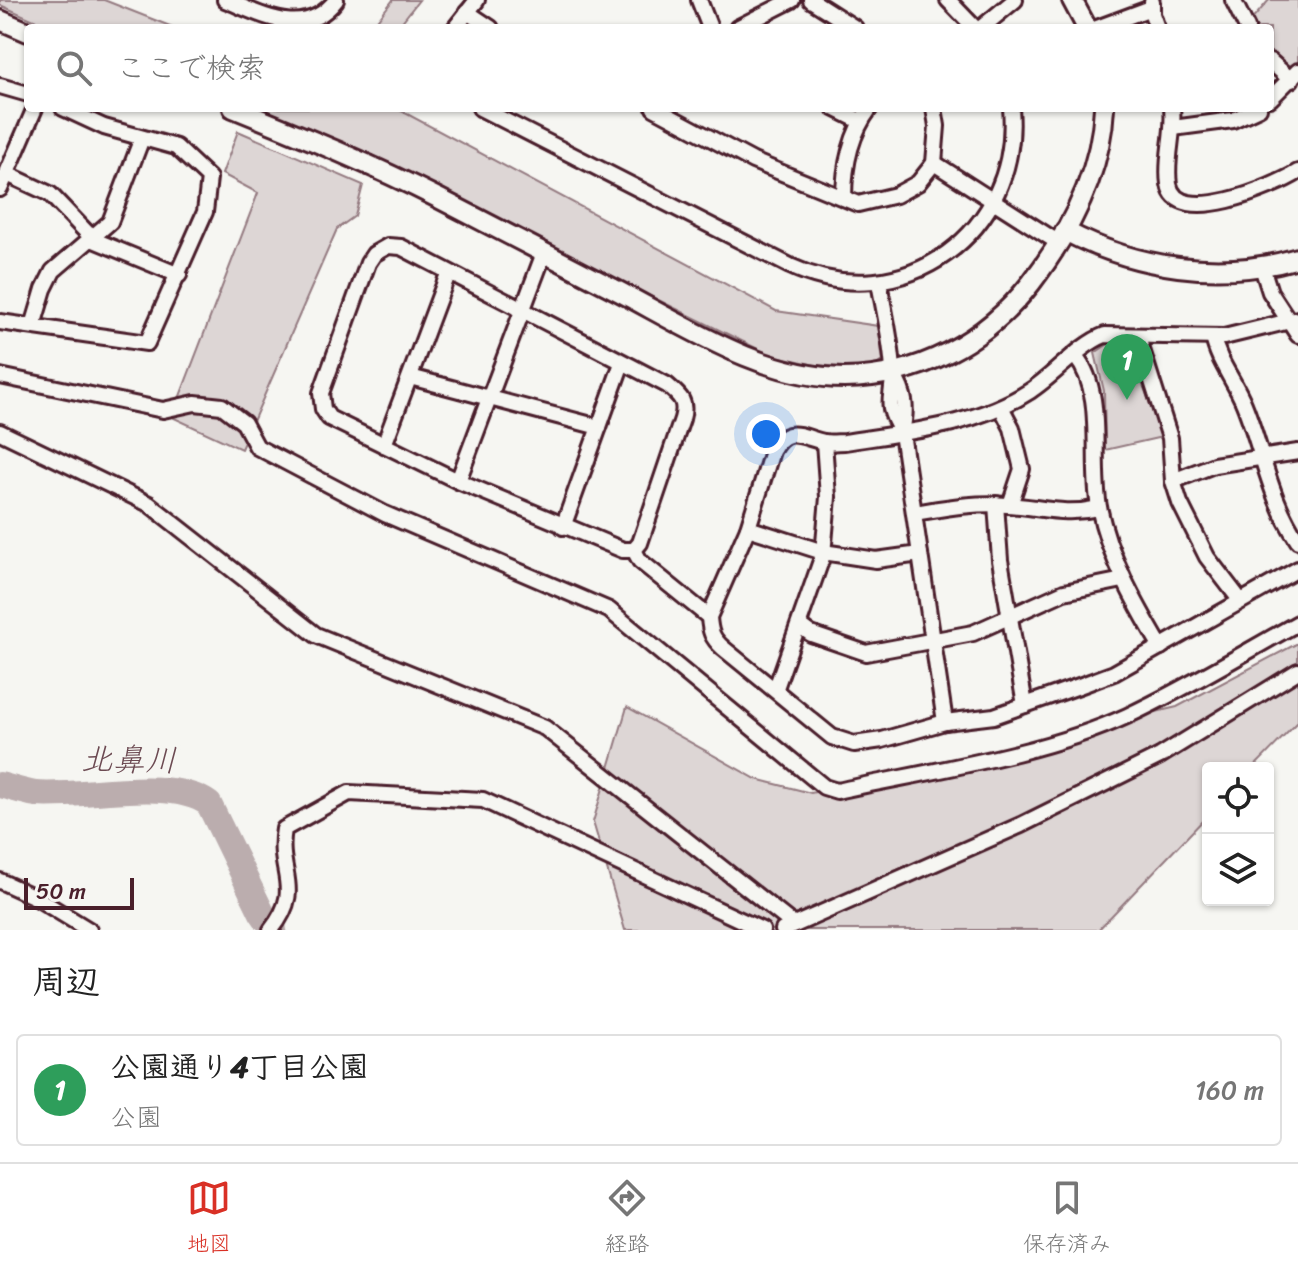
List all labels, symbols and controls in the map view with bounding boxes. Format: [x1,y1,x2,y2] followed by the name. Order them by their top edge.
[24,24,1274,112] search box
[116,41,266,95] text: ここで検索
[52,46,96,90] icon: search
[1101,334,1153,400] pin: 1
[746,414,786,454] your location
[81,731,177,789] water label: 北鼻川
[1202,762,1274,906] map controls
[1202,762,1274,834] button: locate
[1202,834,1274,906] button: layers
[36,872,86,911] text: 50 m
[24,874,134,910] scale bar
[32,952,100,1012] text: 周辺
[110,1040,369,1094] text: 公園通り4丁目公園
[54,1067,66,1113] text: 1
[1195,1067,1264,1113] text: 160 m
[110,1094,162,1140] text: 公園
[187,1176,231,1263] tab: 地図
[605,1176,649,1263] tab: 経路
[1023,1176,1111,1263] tab: 保存済み

